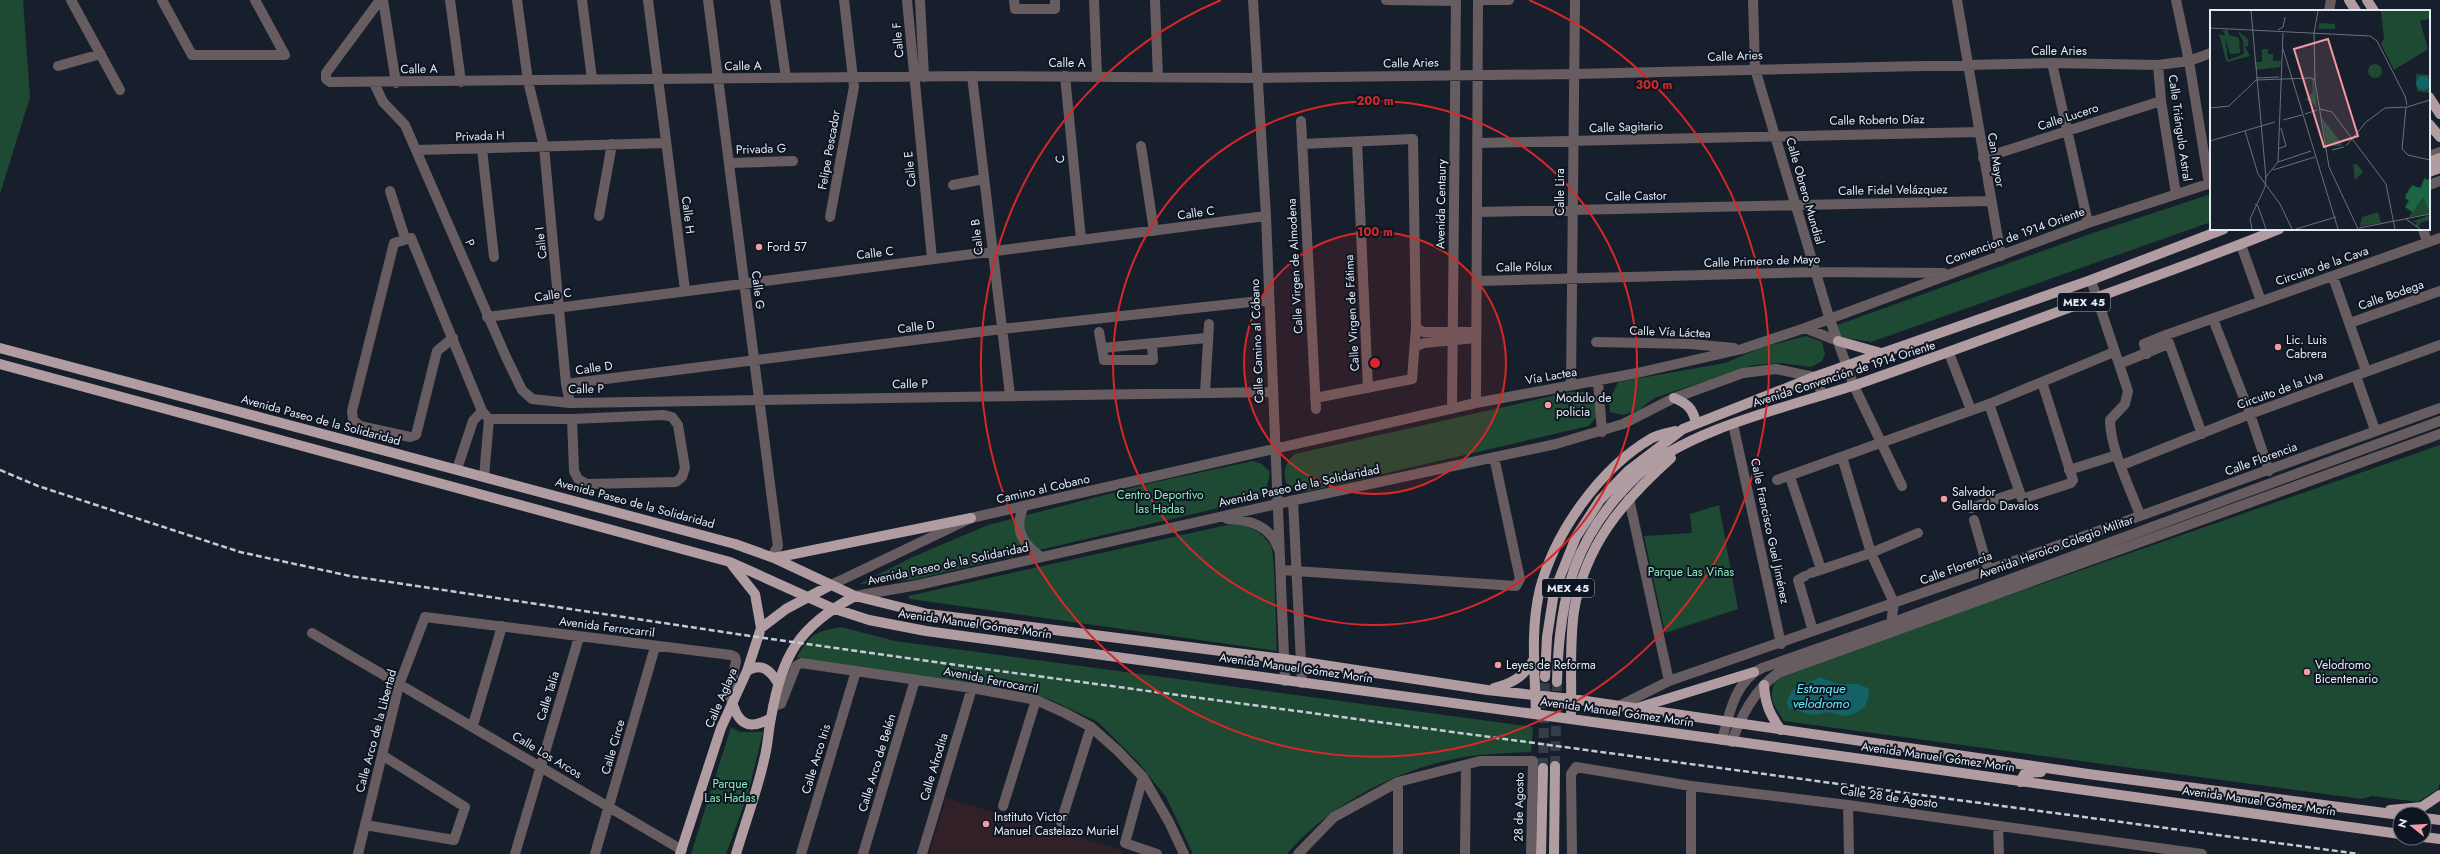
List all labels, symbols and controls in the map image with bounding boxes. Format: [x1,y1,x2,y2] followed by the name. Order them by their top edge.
[2210,10,2430,230] inset map
[887,22,909,58] street label: Calle F
[2031,42,2087,60] street label: Calle Aries
[1707,46,1763,66] street label: Calle Aries
[1048,54,1086,72] street label: Calle A
[1383,54,1439,72] street label: Calle Aries
[724,57,762,75] street label: Calle A
[400,60,438,78] street label: Calle A
[2164,73,2196,183] street label: Calle Triángulo Astral
[1636,76,1673,94] text: 300 m
[1356,92,1394,110] text: 200 m
[2035,99,2101,135] street label: Calle Lucero
[813,108,845,191] street label: Felipe Pescador
[1829,110,1925,130] street label: Calle Roberto Díaz
[1589,117,1664,137] street label: Calle Sagitario
[455,126,505,146] street label: Privada H
[1983,131,2009,189] street label: Can Mayor
[1781,135,1829,247] street label: Calle Obrero Mundial
[736,139,786,159] street label: Privada G
[899,150,921,188] street label: Calle E
[1051,154,1069,164] street label: C
[1431,158,1451,249] street label: Avenida Centaury
[1551,168,1569,216] street label: Calle Lira
[1838,180,1948,200] street label: Calle Fidel Velázquez
[1605,186,1668,206] street label: Calle Castor
[677,195,699,235] street label: Calle H
[1282,198,1308,334] street label: Calle Virgen de Almodena
[1176,201,1216,225] street label: Calle C
[1943,202,2087,270] street label: Convencion de 1914 Oriente
[966,218,988,256] street label: Calle B
[1357,223,1393,241] text: 100 m
[530,226,552,260] street label: Calle I
[460,236,480,250] street label: P
[767,238,808,256] place label: Ford 57
[754,242,764,252] marker: Ford 57
[855,242,895,264] street label: Calle C
[2273,242,2371,290] street label: Circuito de la Cava
[1704,250,1821,272] street label: Calle Primero de Mayo
[1340,254,1364,372] street label: Calle Virgen de Fátima
[1496,257,1553,276] street label: Calle Pólux
[747,270,769,310] street label: Calle G
[2356,275,2426,315] street label: Calle Bodega
[1246,278,1268,404] street label: Calle Camino al Cóbano
[533,283,573,307] street label: Calle C
[2058,293,2110,311] road number: MEX 45
[896,316,936,338] street label: Calle D
[1629,322,1711,342] street label: Calle Vía Láctea
[2286,331,2327,363] place label: Lic. Luis Cabrera
[1750,336,1938,412] street label: Avenida Convención de 1914 Oriente
[2273,342,2283,352] marker: Lic. Luis Cabrera
[574,356,614,380] street label: Calle D
[1368,356,1382,370] centre of rings
[1524,363,1578,389] street label: Vía Lactea
[2234,366,2326,414] street label: Circuito de la Uva
[892,375,929,393] street label: Calle P
[568,380,605,398] street label: Calle P
[1556,389,1611,421] place label: Modulo de policia
[239,390,403,450] street label: Avenida Paseo de la Solidaridad
[1543,400,1553,410] marker: Modulo de policia
[2222,438,2300,480] street label: Calle Florencia
[1746,457,1794,606] street label: Calle Francisco Guel Jiménez
[1217,460,1381,512] street label: Avenida Paseo de la Solidaridad
[995,469,1092,508] street label: Camino al Cobano
[553,473,717,533] street label: Avenida Paseo de la Solidaridad
[1952,483,2039,515] place label: Salvador Gallardo Davalos
[1116,486,1204,518] park label: Centro Deportivo las Hadas
[1939,494,1949,504] marker: Salvador Gallardo Davalos
[1976,510,2137,583] street label: Avenida Heroico Colegio Militar
[866,538,1030,590] street label: Avenida Paseo de la Solidaridad
[1917,547,1995,589] street label: Calle Florencia
[1648,563,1734,581] park label: Parque Las Viñas
[1542,579,1594,597] road number: MEX 45
[897,604,1053,644] street label: Avenida Manuel Gómez Morín
[558,612,656,642] street label: Avenida Ferrocarril
[1218,648,1374,688] street label: Avenida Manuel Gómez Morín
[1506,656,1596,674] place label: Leyes de Reforma
[2315,656,2378,688] place label: Velodromo Bicentenario
[1493,660,1503,670] marker: Leyes de Reforma
[942,662,1040,698] street label: Avenida Ferrocarril
[700,665,742,731] street label: Calle Aglaya
[351,667,401,795] street label: Calle Arco de la Libertad
[2302,667,2312,677] marker: Velodromo Bicentenario
[532,669,564,723] street label: Calle Talía
[1793,679,1849,713] water label: Estanque velodromo
[1539,692,1695,732] street label: Avenida Manuel Gómez Morín
[854,712,900,814] street label: Calle Arco de Belén
[597,717,629,777] street label: Calle Circe
[797,722,835,796] street label: Calle Arco Iris
[509,727,585,783] street label: Calle Los Arcos
[915,731,953,803] street label: Calle Afrodita
[1860,737,2016,777] street label: Avenida Manuel Gómez Morín
[1509,772,1529,842] street label: 28 de Agosto
[704,775,756,807] park label: Parque Las Hadas
[1839,781,1939,813] street label: Calle 28 de Agosto
[2181,781,2337,821] street label: Avenida Manuel Gómez Morín
[2392,806,2432,846] north arrow
[994,808,1119,840] place label: Instituto Victor Manuel Castelazo Muriel
[2394,817,2411,830] text: N
[981,819,991,829] marker: Instituto Victor Manuel Castelazo Muriel

